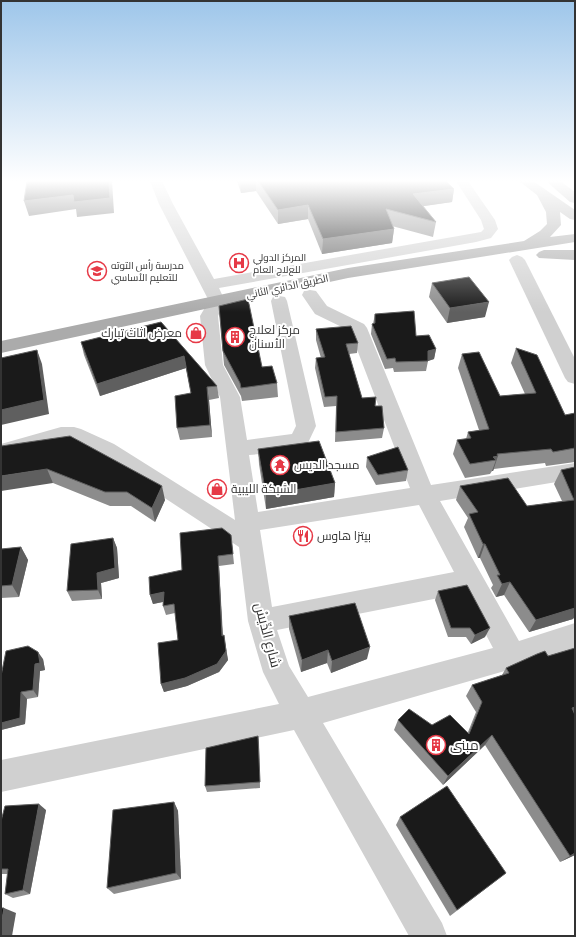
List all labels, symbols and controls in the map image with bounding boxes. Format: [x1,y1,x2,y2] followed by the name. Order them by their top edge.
[253,250,306,277] place label: المركز الدولي للعﻻج العام
[228,252,250,274] hospital icon: المركز الدولي للعﻻج العام
[111,258,184,285] place label: مدرسة رأس التوته للتعليم الأساسي
[86,260,108,282] school or university icon: مدرسة رأس التوته للتعليم الأساسي
[245,270,330,303] street label: الطريق الدائري الثاني
[249,320,300,353] place label: مركز لعلاج الأسنان
[185,322,207,344] shop icon: معرض اثاث تبارك
[101,323,182,342] place label: معرض اثاث تبارك
[224,326,246,348] building icon: مركز لعلاج الأسنان
[269,454,291,476] temple icon: مسجد الديس
[294,455,359,474] place label: مسجد الديس
[206,478,228,500] shop icon: الشبكة الليبية
[231,479,297,498] place label: الشبكة الليبية
[292,525,314,547] restaurant icon: بيتزا هاوس
[317,526,371,545] place label: بيتزا هاوس
[250,600,287,670] street label: شارع الدِّيسْ
[425,734,447,756] building icon: مبنى
[450,734,479,755] place label: مبنى

